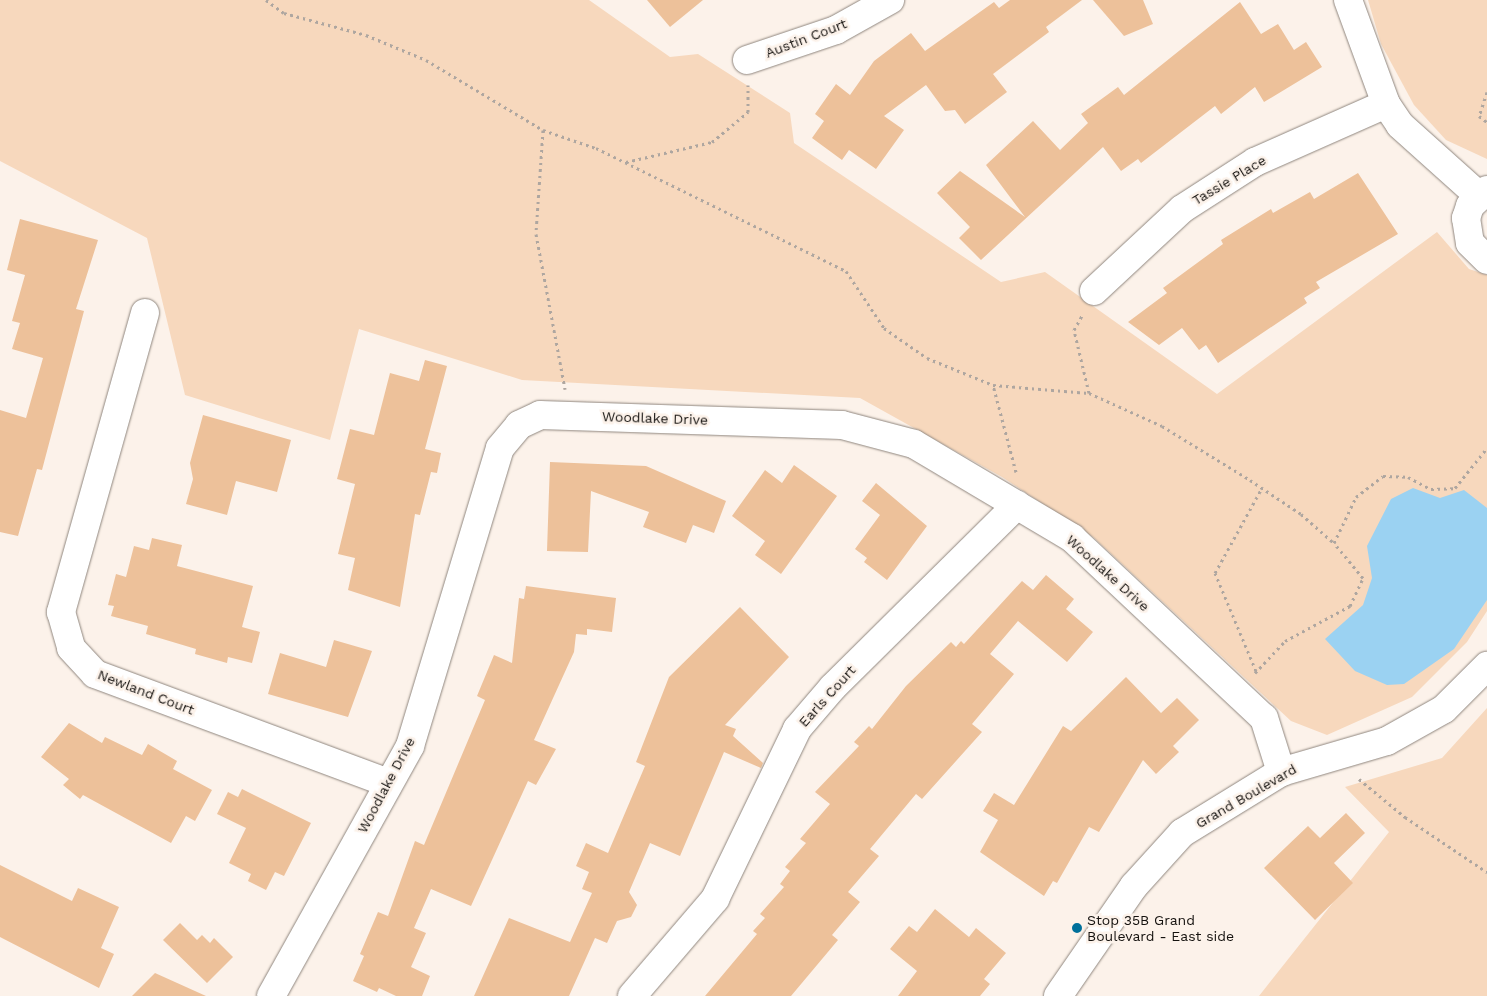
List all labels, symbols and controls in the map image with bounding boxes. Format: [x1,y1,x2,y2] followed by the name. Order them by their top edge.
[763,15,849,61] street label: Austin Court
[1189,151,1269,209] street label: Tassie Place
[602,408,708,428] street label: Woodlake Drive
[1063,531,1153,615] street label: Woodlake Drive
[795,662,859,730] street label: Earls Court
[95,666,197,718] street label: Newland Court
[354,734,418,836] street label: Woodlake Drive
[1193,760,1299,832] street label: Grand Boulevard
[1087,912,1234,944] place label: Stop 35B Grand Boulevard - East side
[1071,922,1083,934] marker: Stop 35B Grand Boulevard - East side

